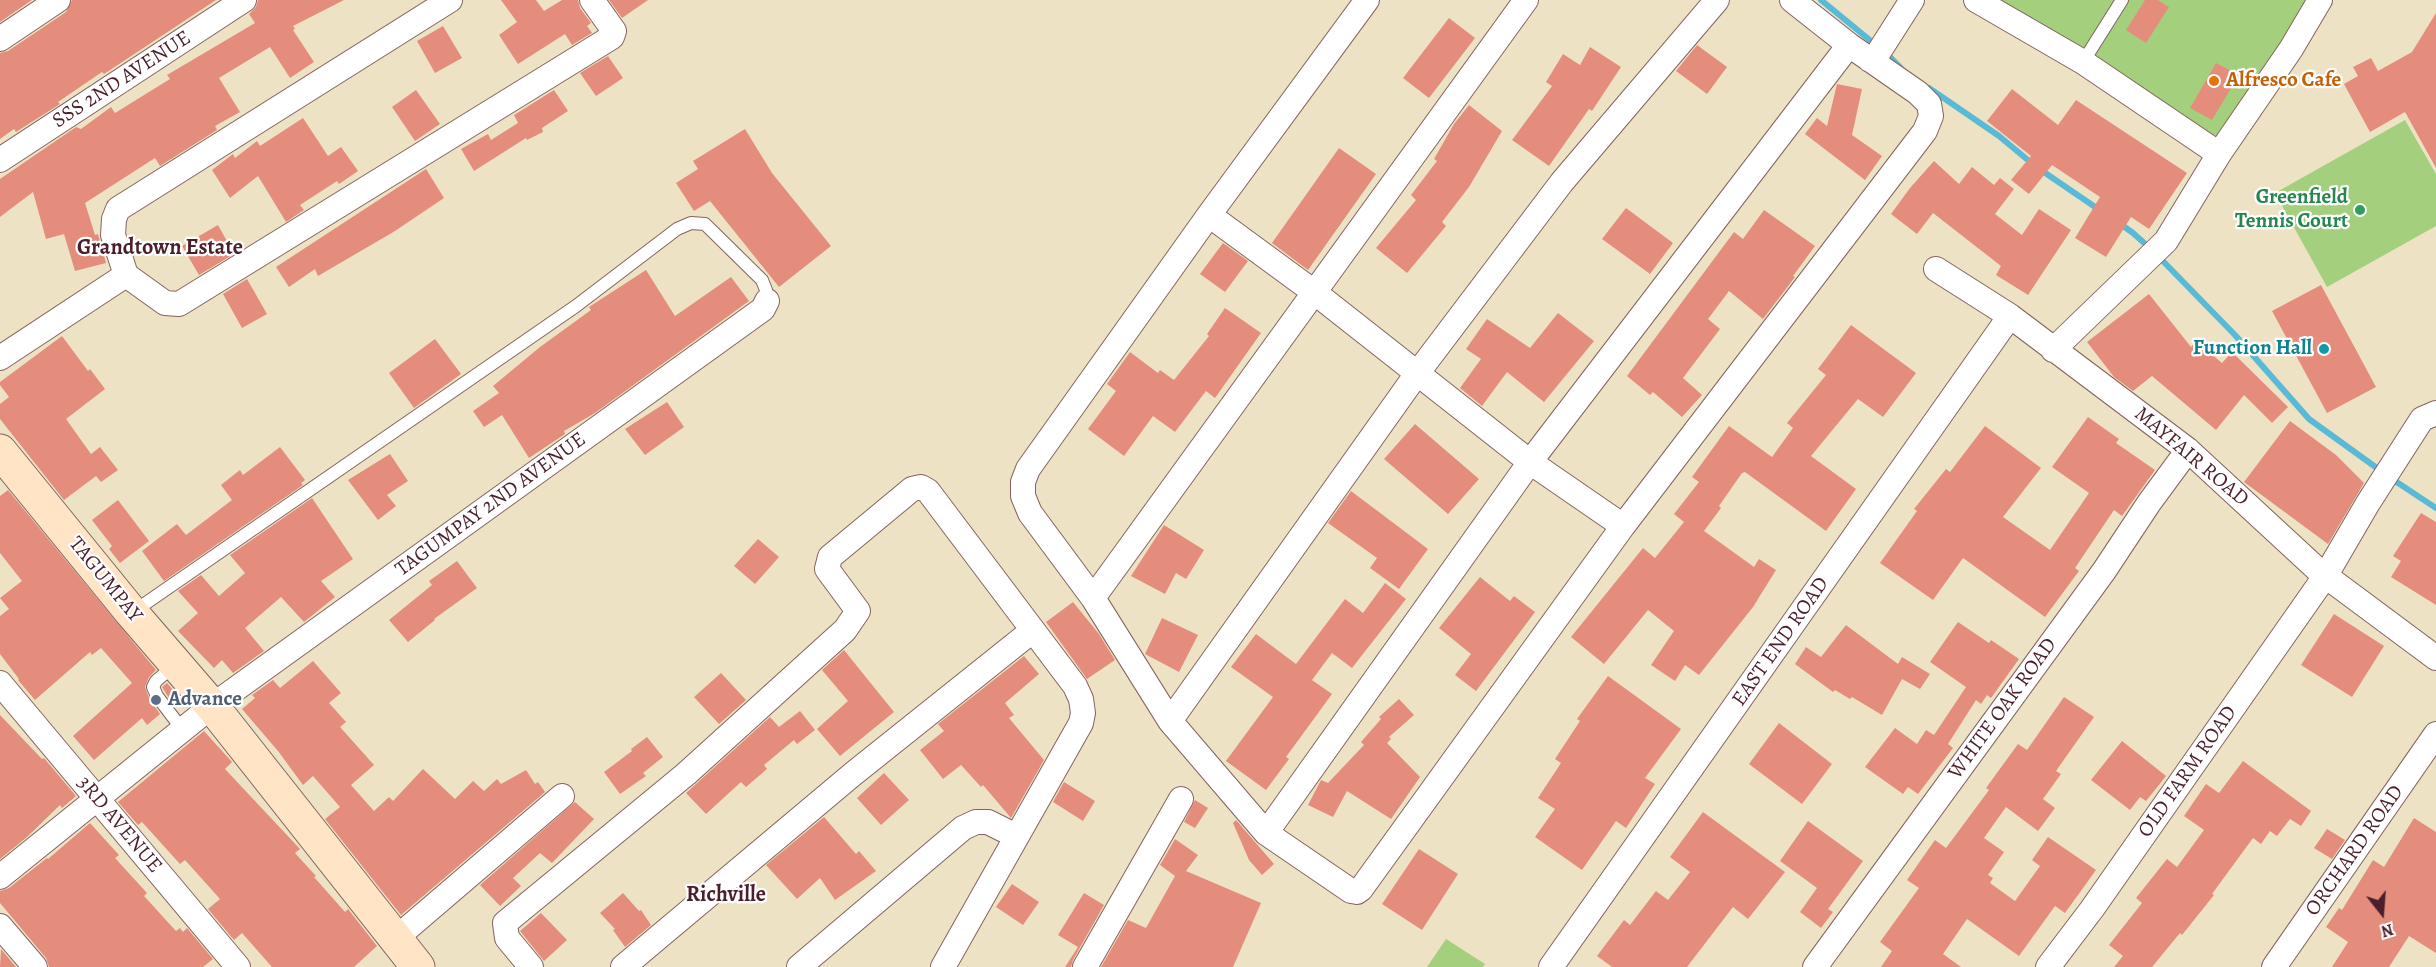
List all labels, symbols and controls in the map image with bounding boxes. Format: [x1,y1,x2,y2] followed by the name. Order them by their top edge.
[48,26,196,134] street label: SSS 2ND AVENUE
[2226,68,2341,94] place label: Alfresco Cafe
[2207,74,2221,88] marker: Alfresco Cafe
[2235,185,2348,235] place label: Greenfield Tennis Court
[2353,203,2367,217] marker: Greenfield Tennis Court
[77,236,243,262] district label: Grandtown Estate
[2193,336,2312,362] place label: Function Hall
[2317,342,2331,356] marker: Function Hall
[2129,402,2253,512] street label: MAYFAIR ROAD
[391,427,591,583] street label: TAGUMPAY 2ND AVENUE
[63,532,147,628] street label: TAGUMPAY
[1727,573,1835,711] street label: EAST END ROAD
[1943,633,2063,785] street label: WHITE OAK ROAD
[168,687,242,713] place label: Advance
[149,693,163,707] marker: Advance
[2133,701,2243,843] street label: OLD FARM ROAD
[71,771,167,879] street label: 3RD AVENUE
[2301,781,2409,921] street label: ORCHARD ROAD
[686,883,766,909] district label: Richville
[2352,883,2412,943] north arrow
[2378,918,2396,942] text: N

